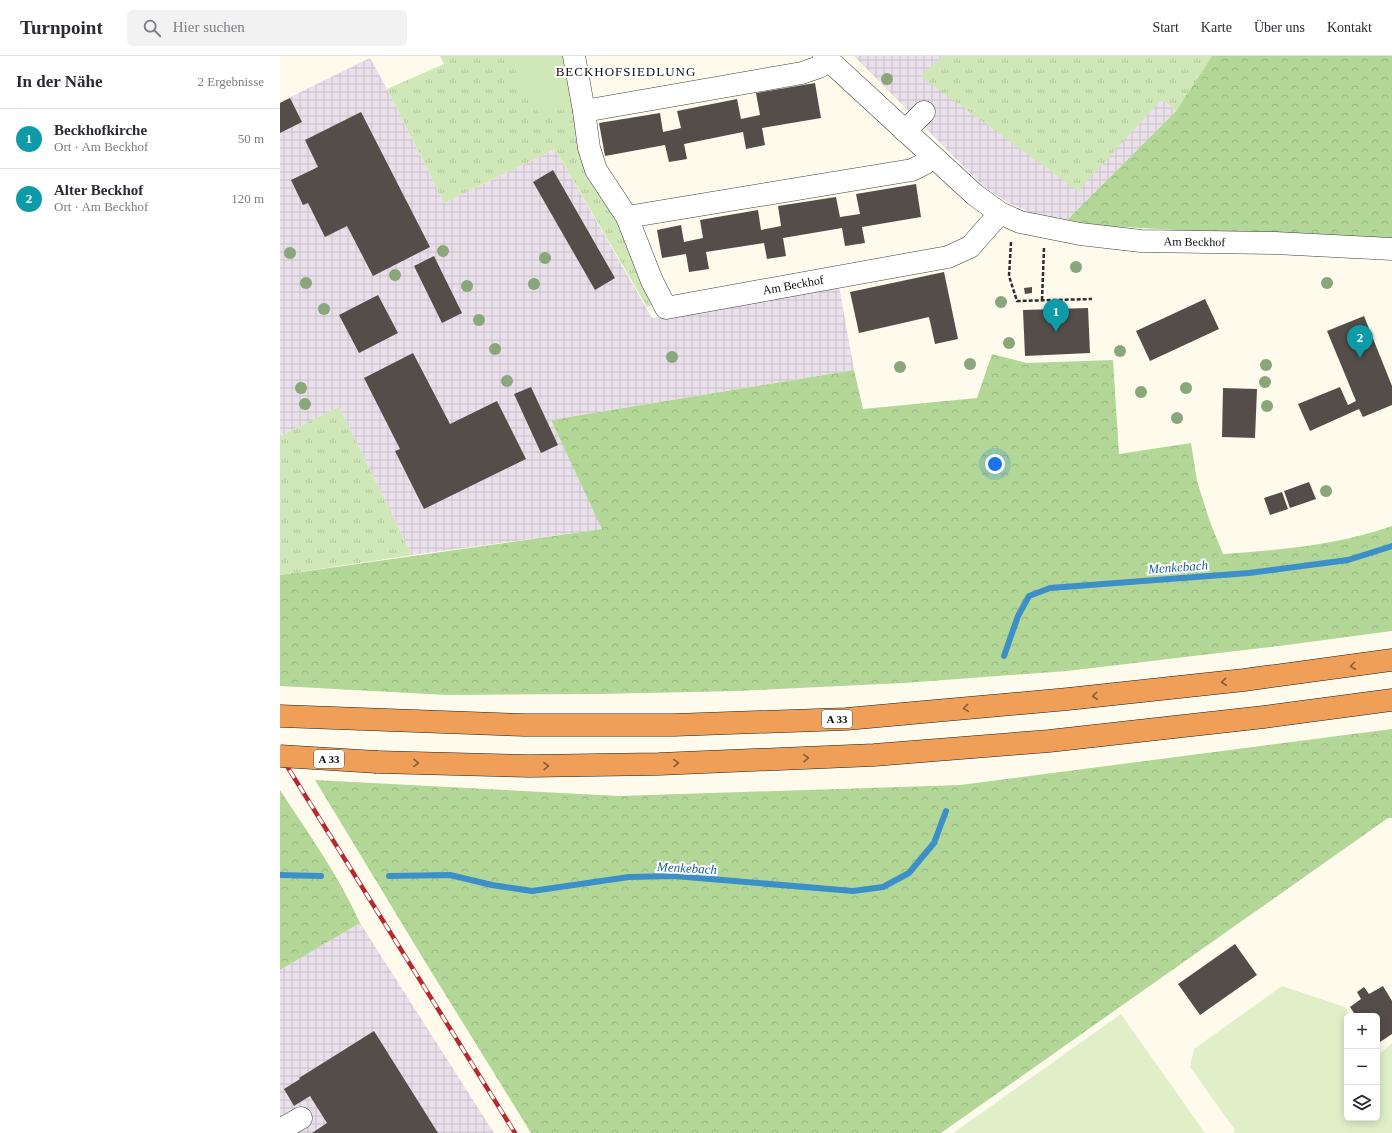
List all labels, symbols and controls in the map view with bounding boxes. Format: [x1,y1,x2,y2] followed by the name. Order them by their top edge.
[127,10,407,46] search box
[20,17,103,38] text: Turnpoint
[141,17,163,39] icon: search
[173,19,245,35] text: Hier suchen
[1152,20,1179,35] text: Start
[1201,20,1232,35] text: Karte
[1254,20,1305,35] text: Über uns
[1327,20,1372,35] text: Kontakt
[556,64,696,79] district label: BECKHOFSIEDLUNG
[16,72,103,91] text: In der Nähe
[197,74,264,89] text: 2 Ergebnisse
[54,122,147,138] text: Beckhofkirche
[26,131,32,146] text: 1
[238,131,264,146] text: 50 m
[54,139,148,154] text: Ort · Am Beckhof
[54,182,143,198] text: Alter Beckhof
[26,191,32,206] text: 2
[231,191,264,206] text: 120 m
[54,199,148,214] text: Ort · Am Beckhof
[1163,234,1225,249] street label: Am Beckhof
[762,273,825,297] street label: Am Beckhof
[1043,299,1069,332] pin: 1
[1347,325,1373,358] pin: 2
[985,454,1005,474] your location
[1147,557,1208,577] water label: Menkebach
[1350,661,1356,670] one-way arrow
[1221,677,1227,686] one-way arrow
[1092,691,1098,700] one-way arrow
[963,704,969,713] one-way arrow
[822,710,852,728] road number: A 33
[314,750,344,768] road number: A 33
[803,754,809,762] one-way arrow
[413,759,419,767] one-way arrow
[673,759,679,767] one-way arrow
[543,762,549,770] one-way arrow
[656,859,717,877] water label: Menkebach
[1344,1013,1380,1121] map controls
[1344,1013,1380,1049] button: +
[1344,1049,1380,1085] button: −
[1344,1085,1380,1121] button: layers

